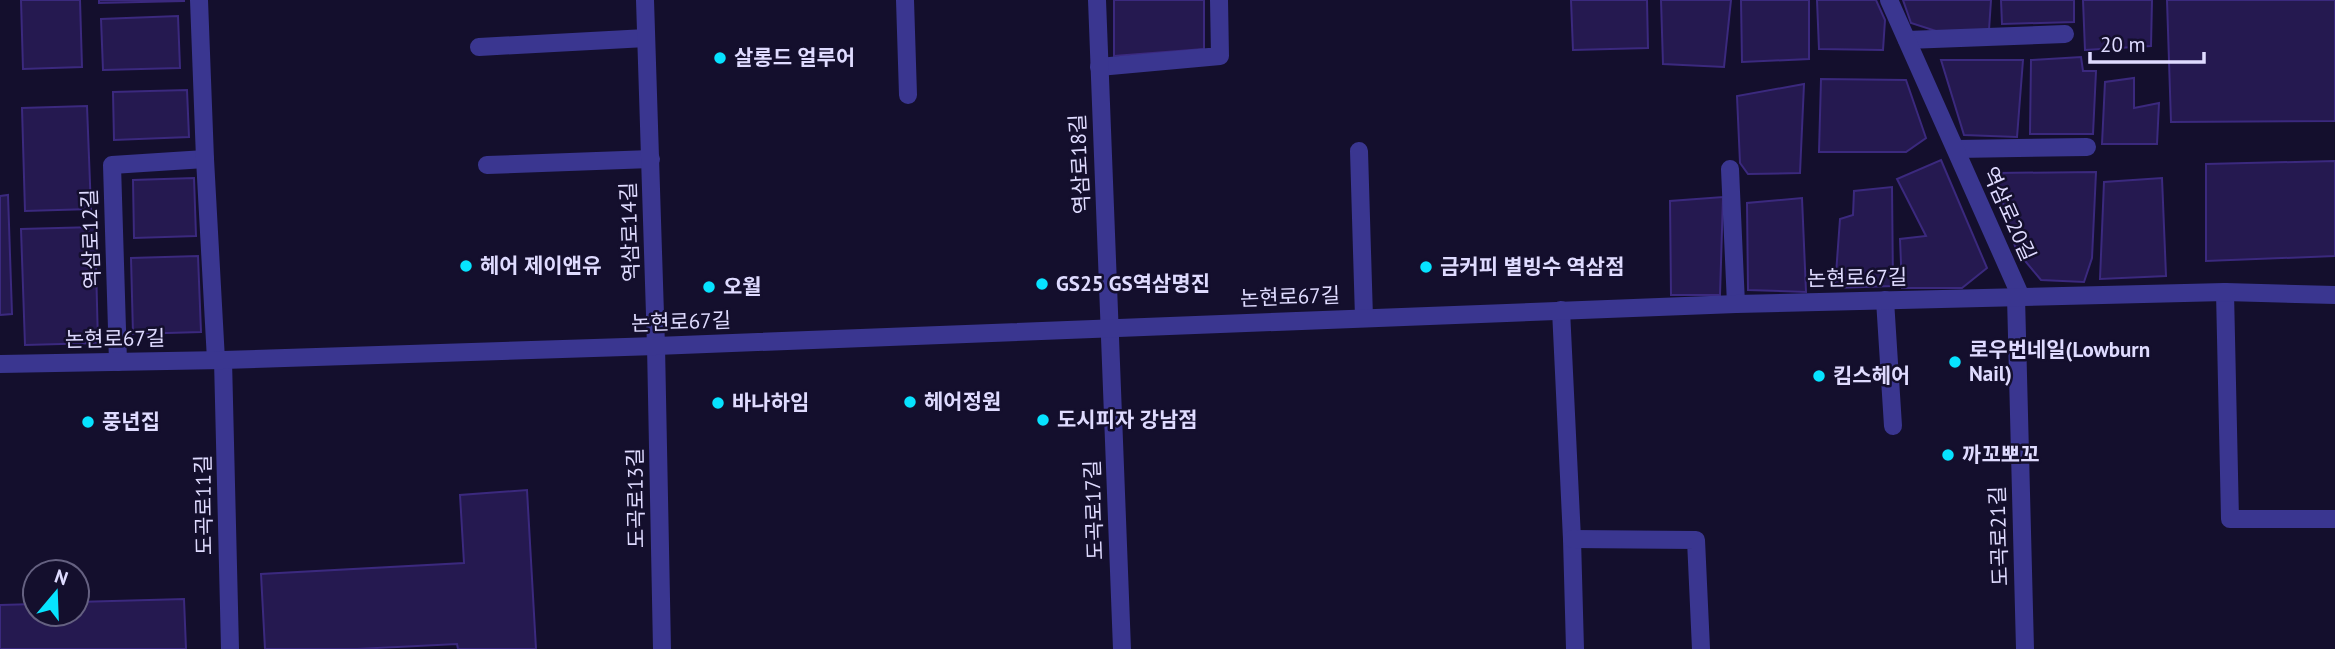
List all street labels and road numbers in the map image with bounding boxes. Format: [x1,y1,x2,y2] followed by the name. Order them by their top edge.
[1063,113,1096,215] street label: 역삼로18길
[1977,163,2042,265] street label: 역삼로20길
[614,181,645,283] street label: 역삼로14길
[75,188,106,290] street label: 역삼로12길
[1807,263,1907,292] street label: 논현로67길
[1239,281,1341,312] street label: 논현로67길
[630,306,732,337] street label: 논현로67길
[65,324,165,353] street label: 논현로67길
[621,448,650,548] street label: 도곡로13길
[189,455,218,555] street label: 도곡로11길
[1078,459,1109,561] street label: 도곡로17길
[1983,485,2014,587] street label: 도곡로21길

